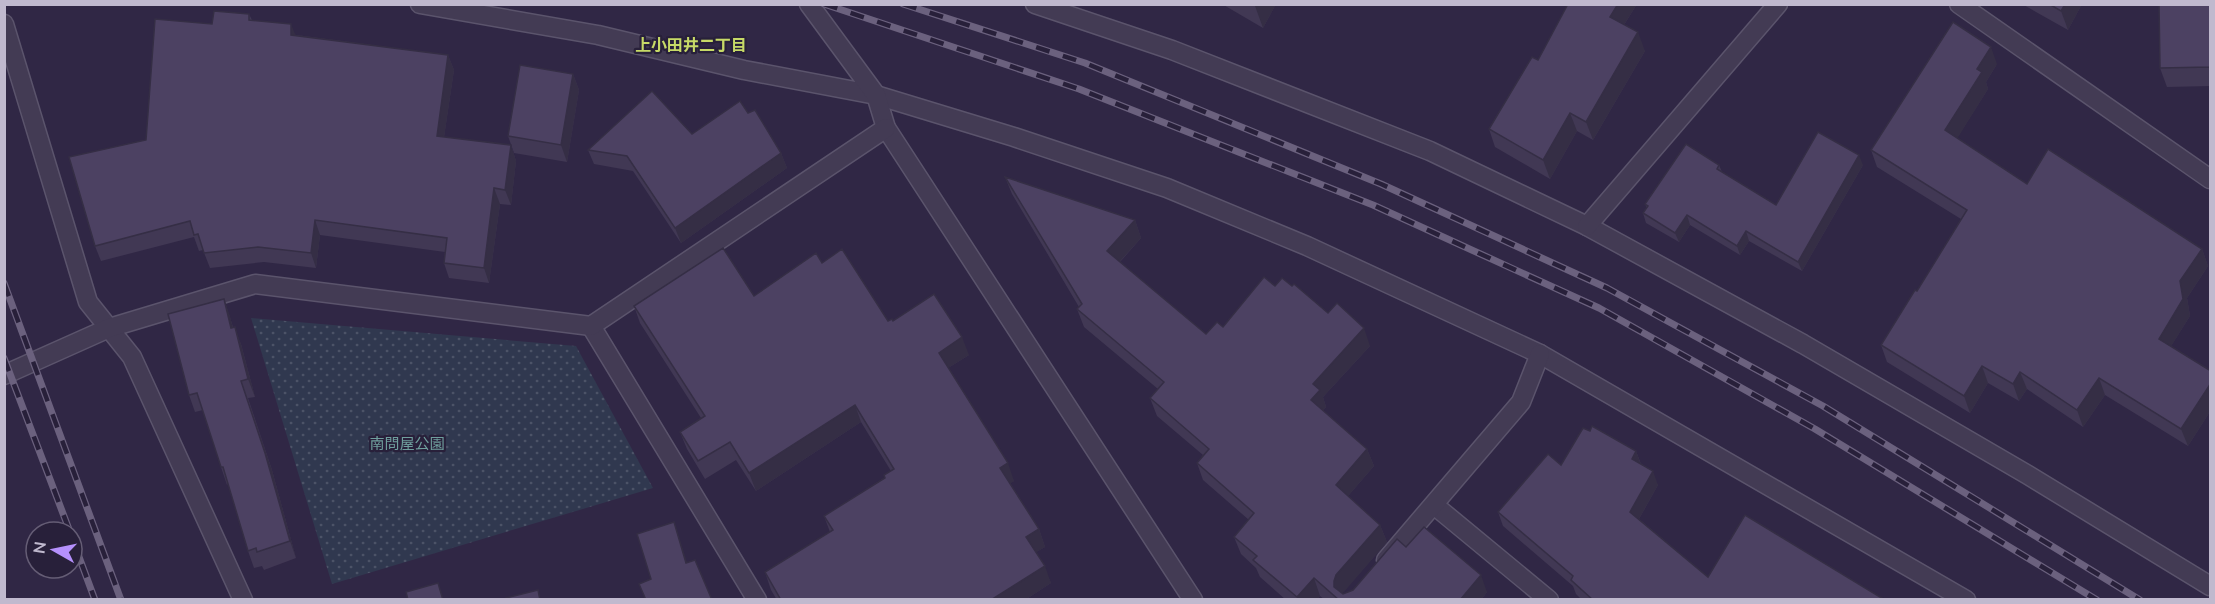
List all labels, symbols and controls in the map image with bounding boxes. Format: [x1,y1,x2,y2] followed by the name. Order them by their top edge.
[635,35,747,55] district label: 上小田井二丁目
[369,434,445,453] park label: 南問屋公園
[24,520,84,580] north arrow
[28,540,50,555] text: N

